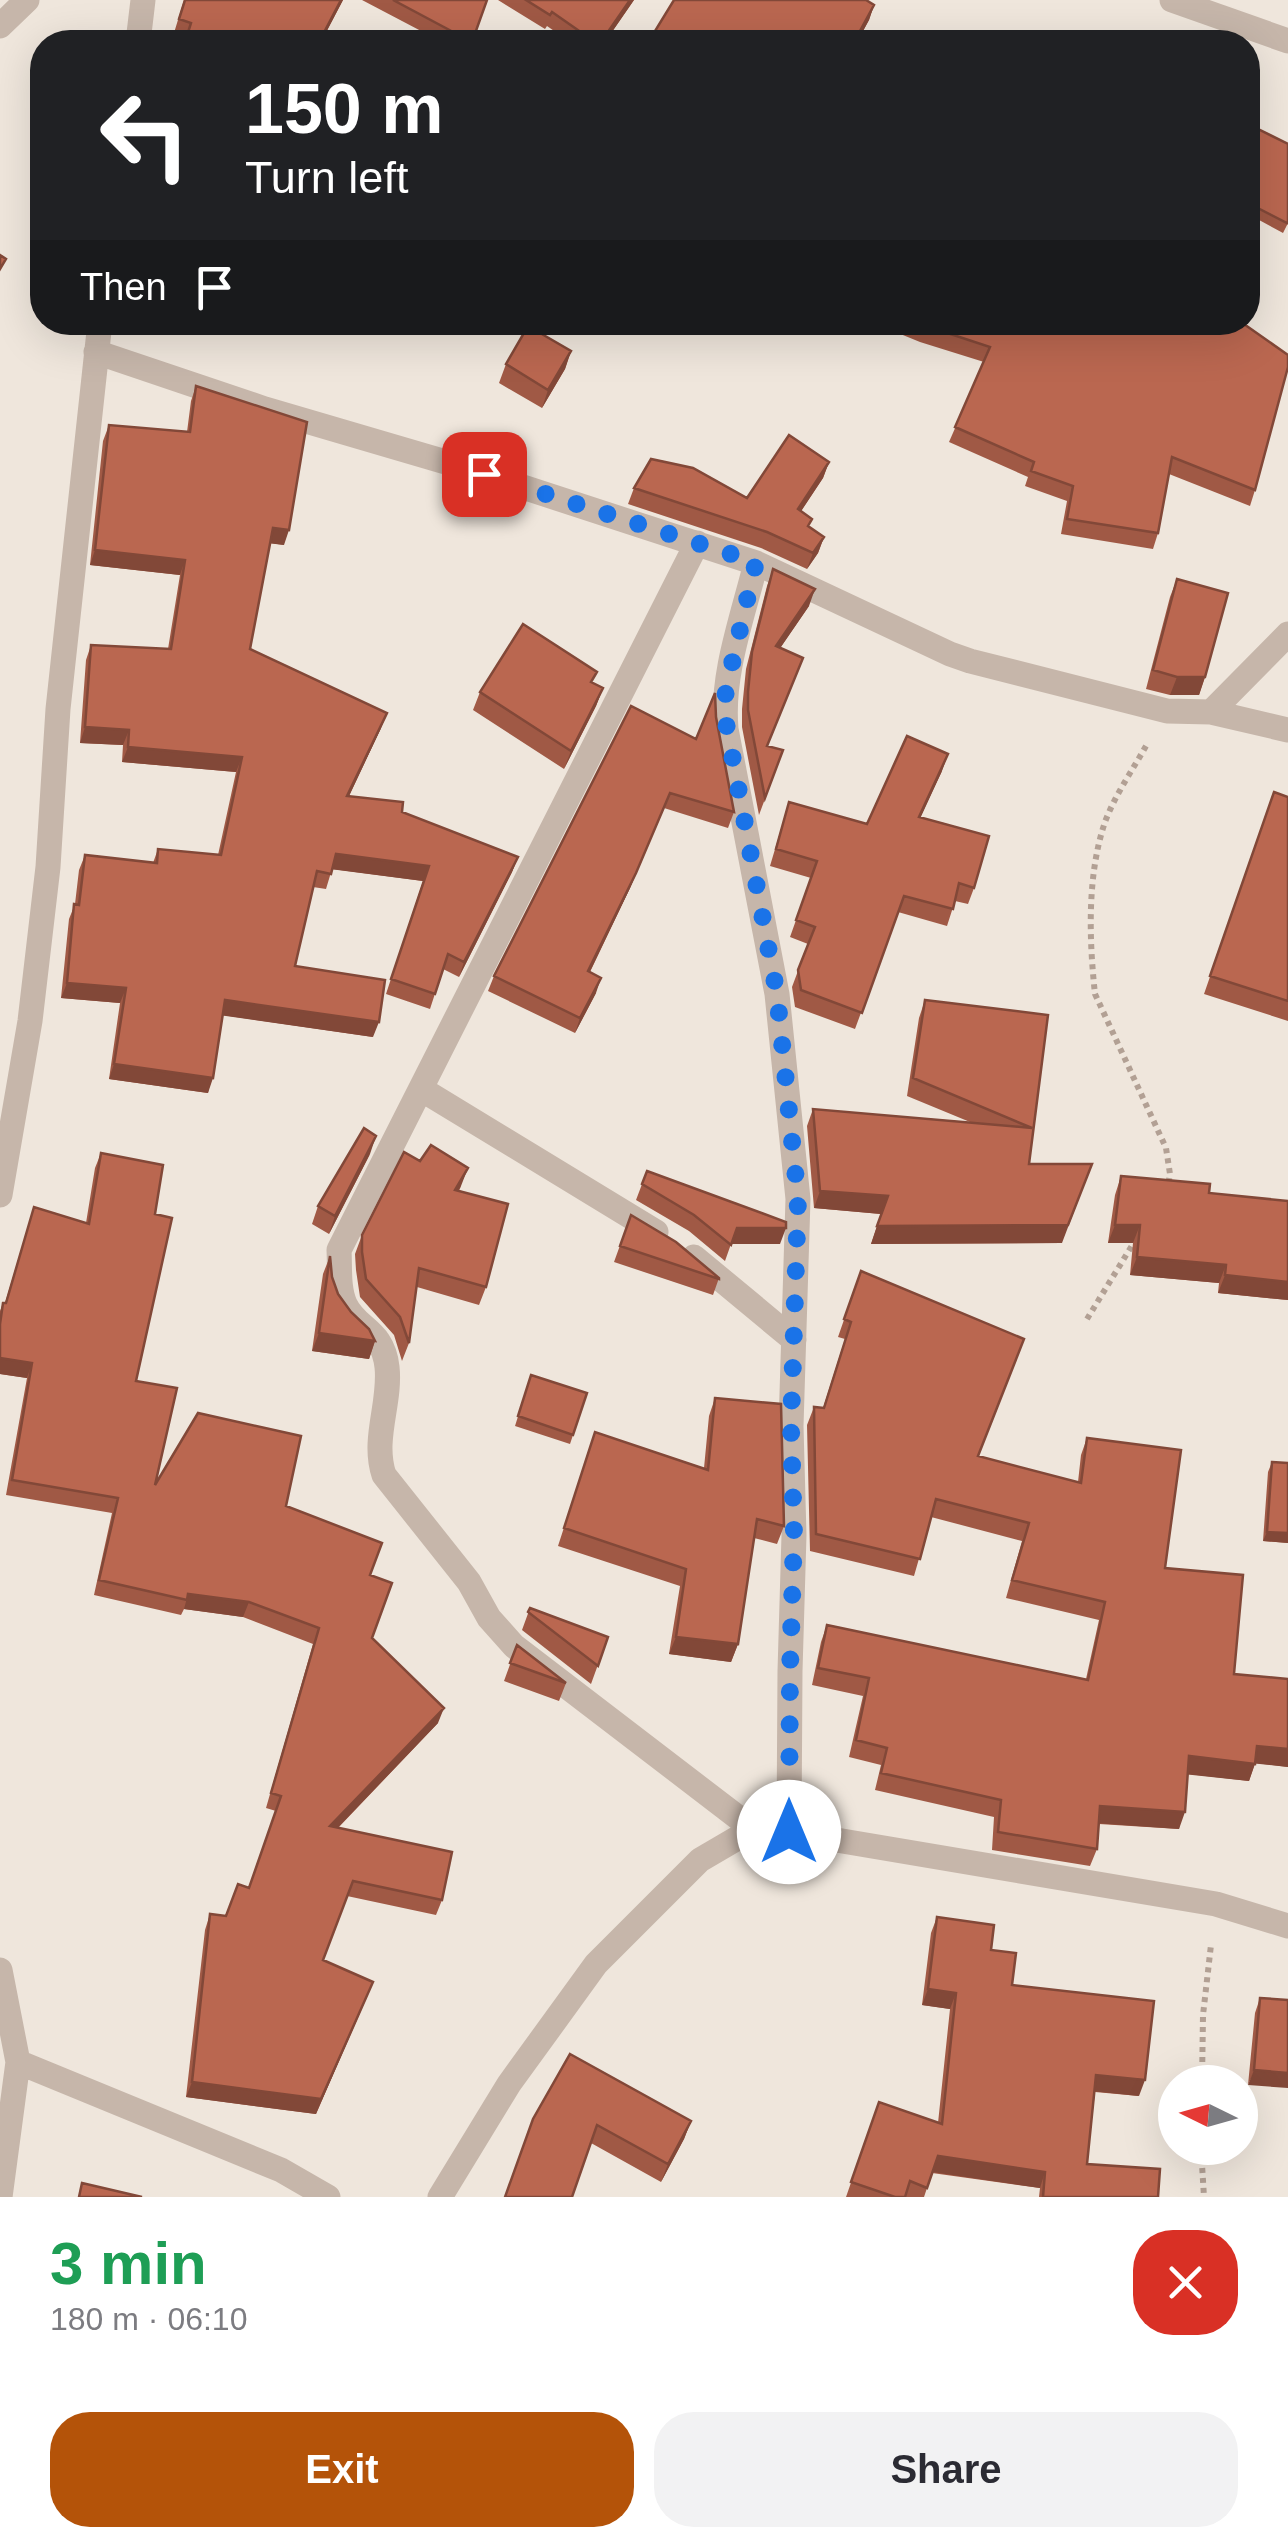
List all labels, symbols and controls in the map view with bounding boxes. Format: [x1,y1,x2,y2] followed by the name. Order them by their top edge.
[80,70,210,200] icon: left
[245,70,443,148] text: 150 m
[245,152,408,203] text: Turn left
[187,260,242,315] icon: arrive
[80,266,167,308] text: Then
[442,432,527,517] pin
[457,447,512,502] icon: arrive
[737,1780,841,1884] position arrow
[1158,2065,1258,2165] north arrow
[1158,2065,1258,2165] map controls
[50,2230,207,2297] text: 3 min
[1133,2230,1238,2335] button: close
[50,2301,247,2337] text: 180 m · 06:10
[50,2412,634,2527] button: Exit
[654,2412,1238,2527] button: Share

